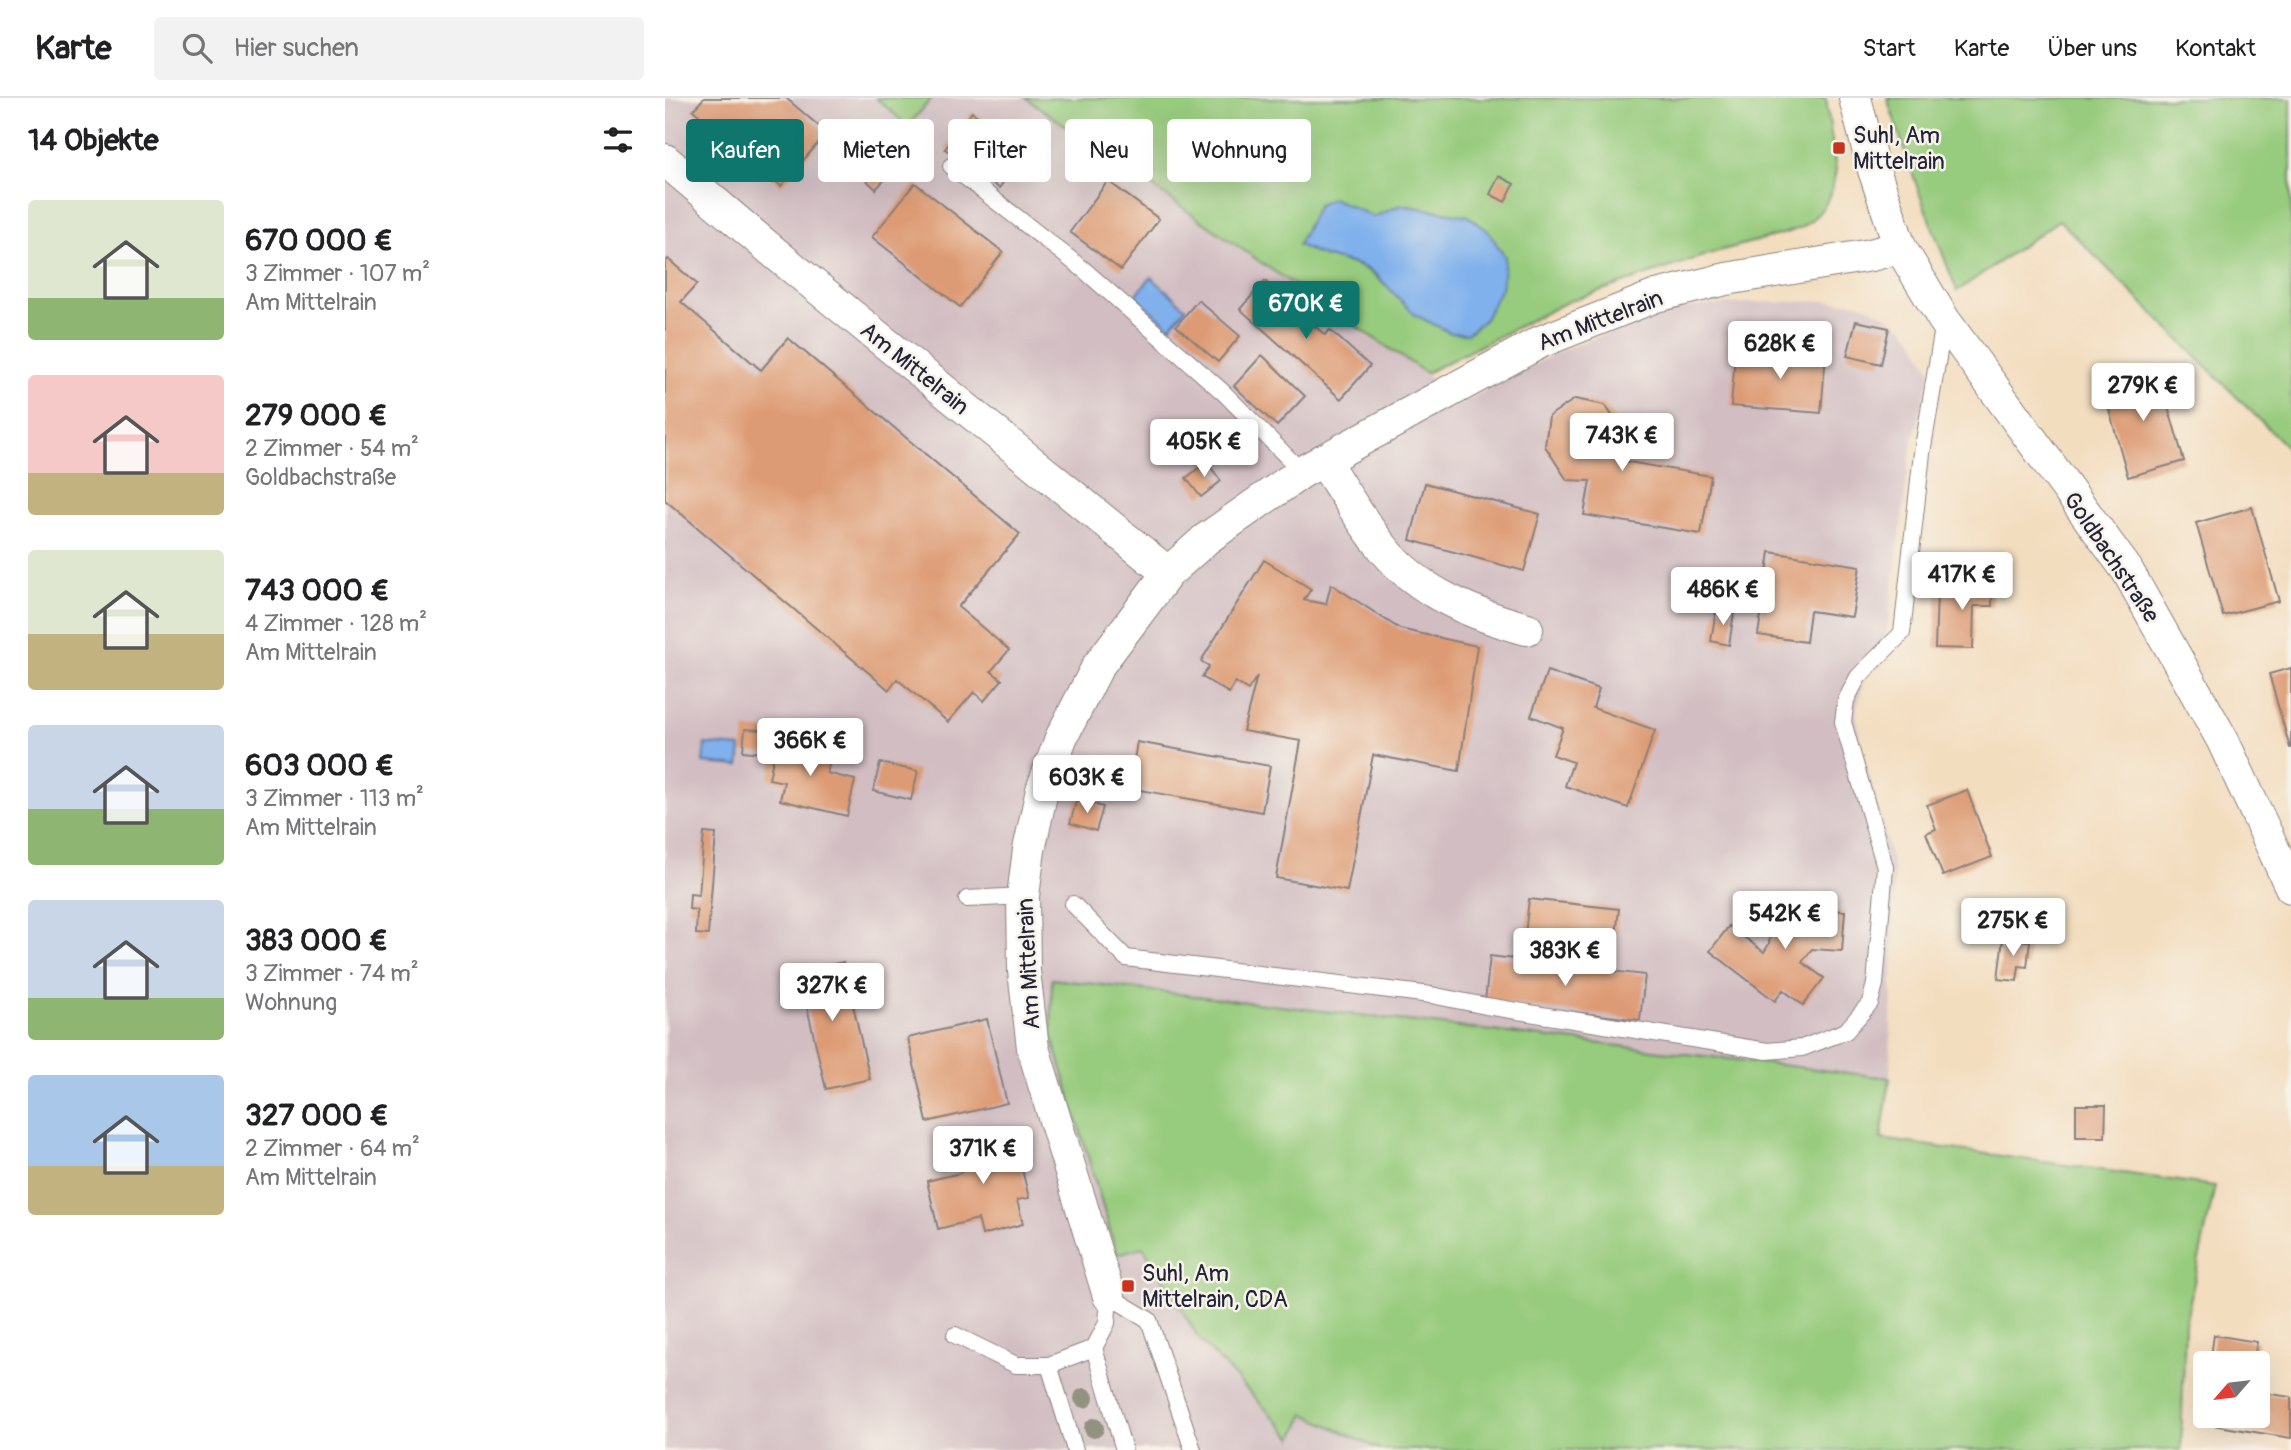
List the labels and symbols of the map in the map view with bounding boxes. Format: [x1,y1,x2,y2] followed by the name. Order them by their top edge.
[1853,121,1945,176] place label: Suhl, Am Mittelrain
[1831,140,1847,156] marker: Suhl, Am Mittelrain
[1249,282,1363,341] pin: 670K €
[1534,283,1667,358] street label: Am Mittelrain
[854,316,975,421] street label: Am Mittelrain
[1723,322,1837,381] pin: 628K €
[2086,364,2200,423] pin: 279K €
[1565,414,1679,473] pin: 743K €
[1147,420,1261,479] pin: 405K €
[2057,487,2166,629] street label: Goldbachstraße
[1905,552,2019,612] pin: 417K €
[1666,568,1780,627] pin: 486K €
[753,718,867,778] pin: 366K €
[1030,756,1144,815] pin: 603K €
[1728,892,1842,951] pin: 542K €
[1011,897,1046,1030] street label: Am Mittelrain
[1956,898,2070,958] pin: 275K €
[1508,928,1622,988] pin: 383K €
[775,964,889,1023] pin: 327K €
[926,1126,1040,1186] pin: 371K €
[1142,1259,1288,1314] place label: Suhl, Am Mittelrain, CDA
[1120,1278,1136,1294] marker: Suhl, Am Mittelrain, CDA
[2193,1351,2270,1428] north arrow

